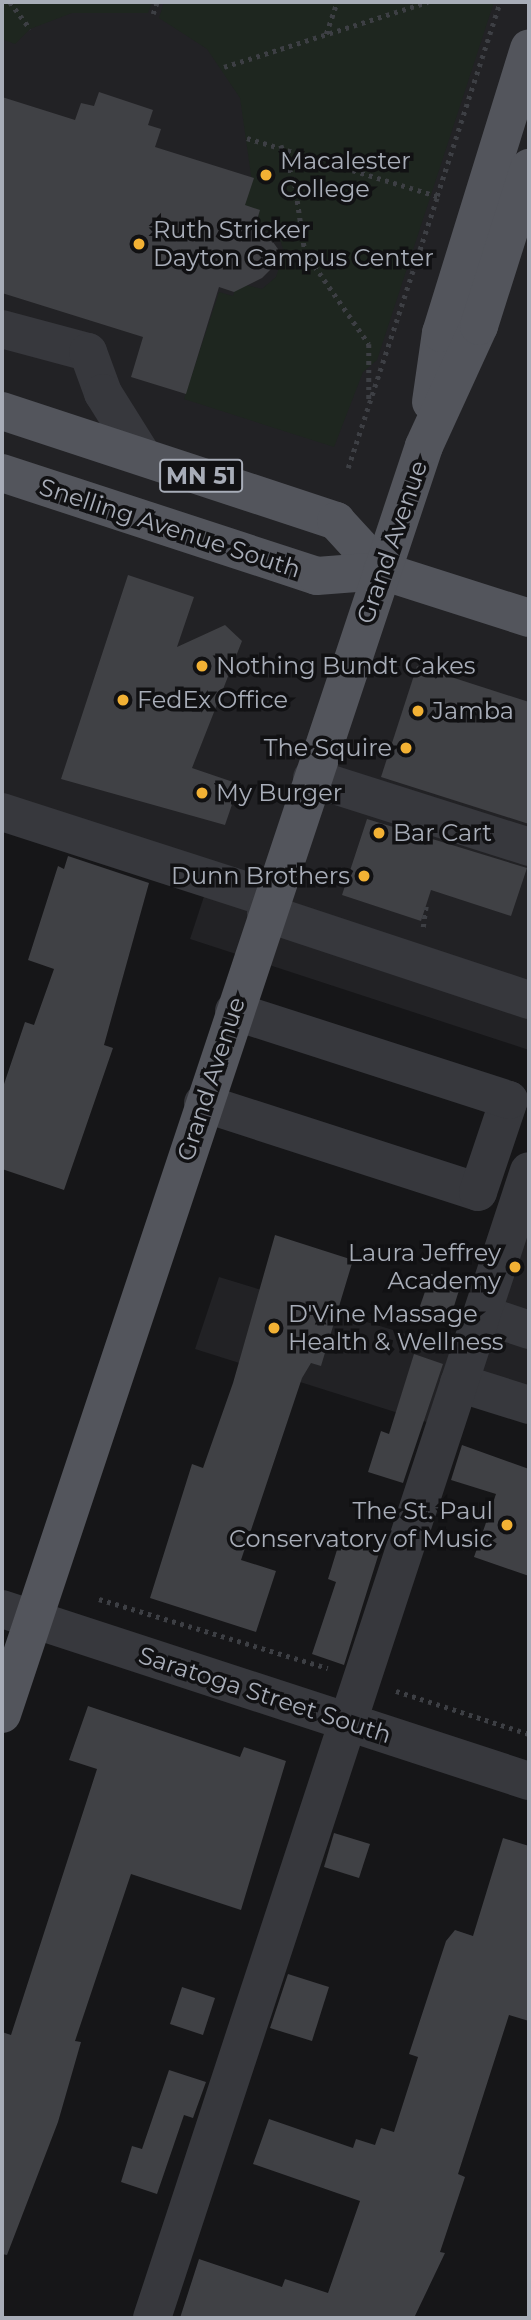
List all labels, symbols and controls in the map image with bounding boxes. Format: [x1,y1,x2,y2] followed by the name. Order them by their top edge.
[280,147,411,203] place label: Macalester College
[258,167,274,183] marker: Macalester College
[153,216,434,272] place label: Ruth Stricker Dayton Campus Center
[131,236,147,252] marker: Ruth Stricker Dayton Campus Center
[159,456,243,496] road number: MN 51
[351,457,433,627] street label: Grand Avenue
[36,472,304,584] street label: Snelling Avenue South
[216,652,476,680] place label: Nothing Bundt Cakes
[194,658,210,674] marker: Nothing Bundt Cakes
[137,686,288,714] place label: FedEx Office
[115,692,131,708] marker: FedEx Office
[432,697,514,725] place label: Jamba
[410,703,426,719] marker: Jamba
[264,734,392,762] place label: The Squire
[398,740,414,756] marker: The Squire
[216,779,342,807] place label: My Burger
[194,785,210,801] marker: My Burger
[393,819,492,847] place label: Bar Cart
[371,825,387,841] marker: Bar Cart
[171,862,350,890] place label: Dunn Brothers
[356,868,372,884] marker: Dunn Brothers
[171,993,251,1165] street label: Grand Avenue
[348,1239,501,1295] place label: Laura Jeffrey Academy
[507,1259,523,1275] marker: Laura Jeffrey Academy
[288,1300,504,1356] place label: D'Vine Massage Health & Wellness
[266,1320,282,1336] marker: D'Vine Massage Health & Wellness
[229,1497,493,1553] place label: The St. Paul Conservatory of Music
[499,1517,515,1533] marker: The St. Paul Conservatory of Music
[135,1641,395,1749] street label: Saratoga Street South

